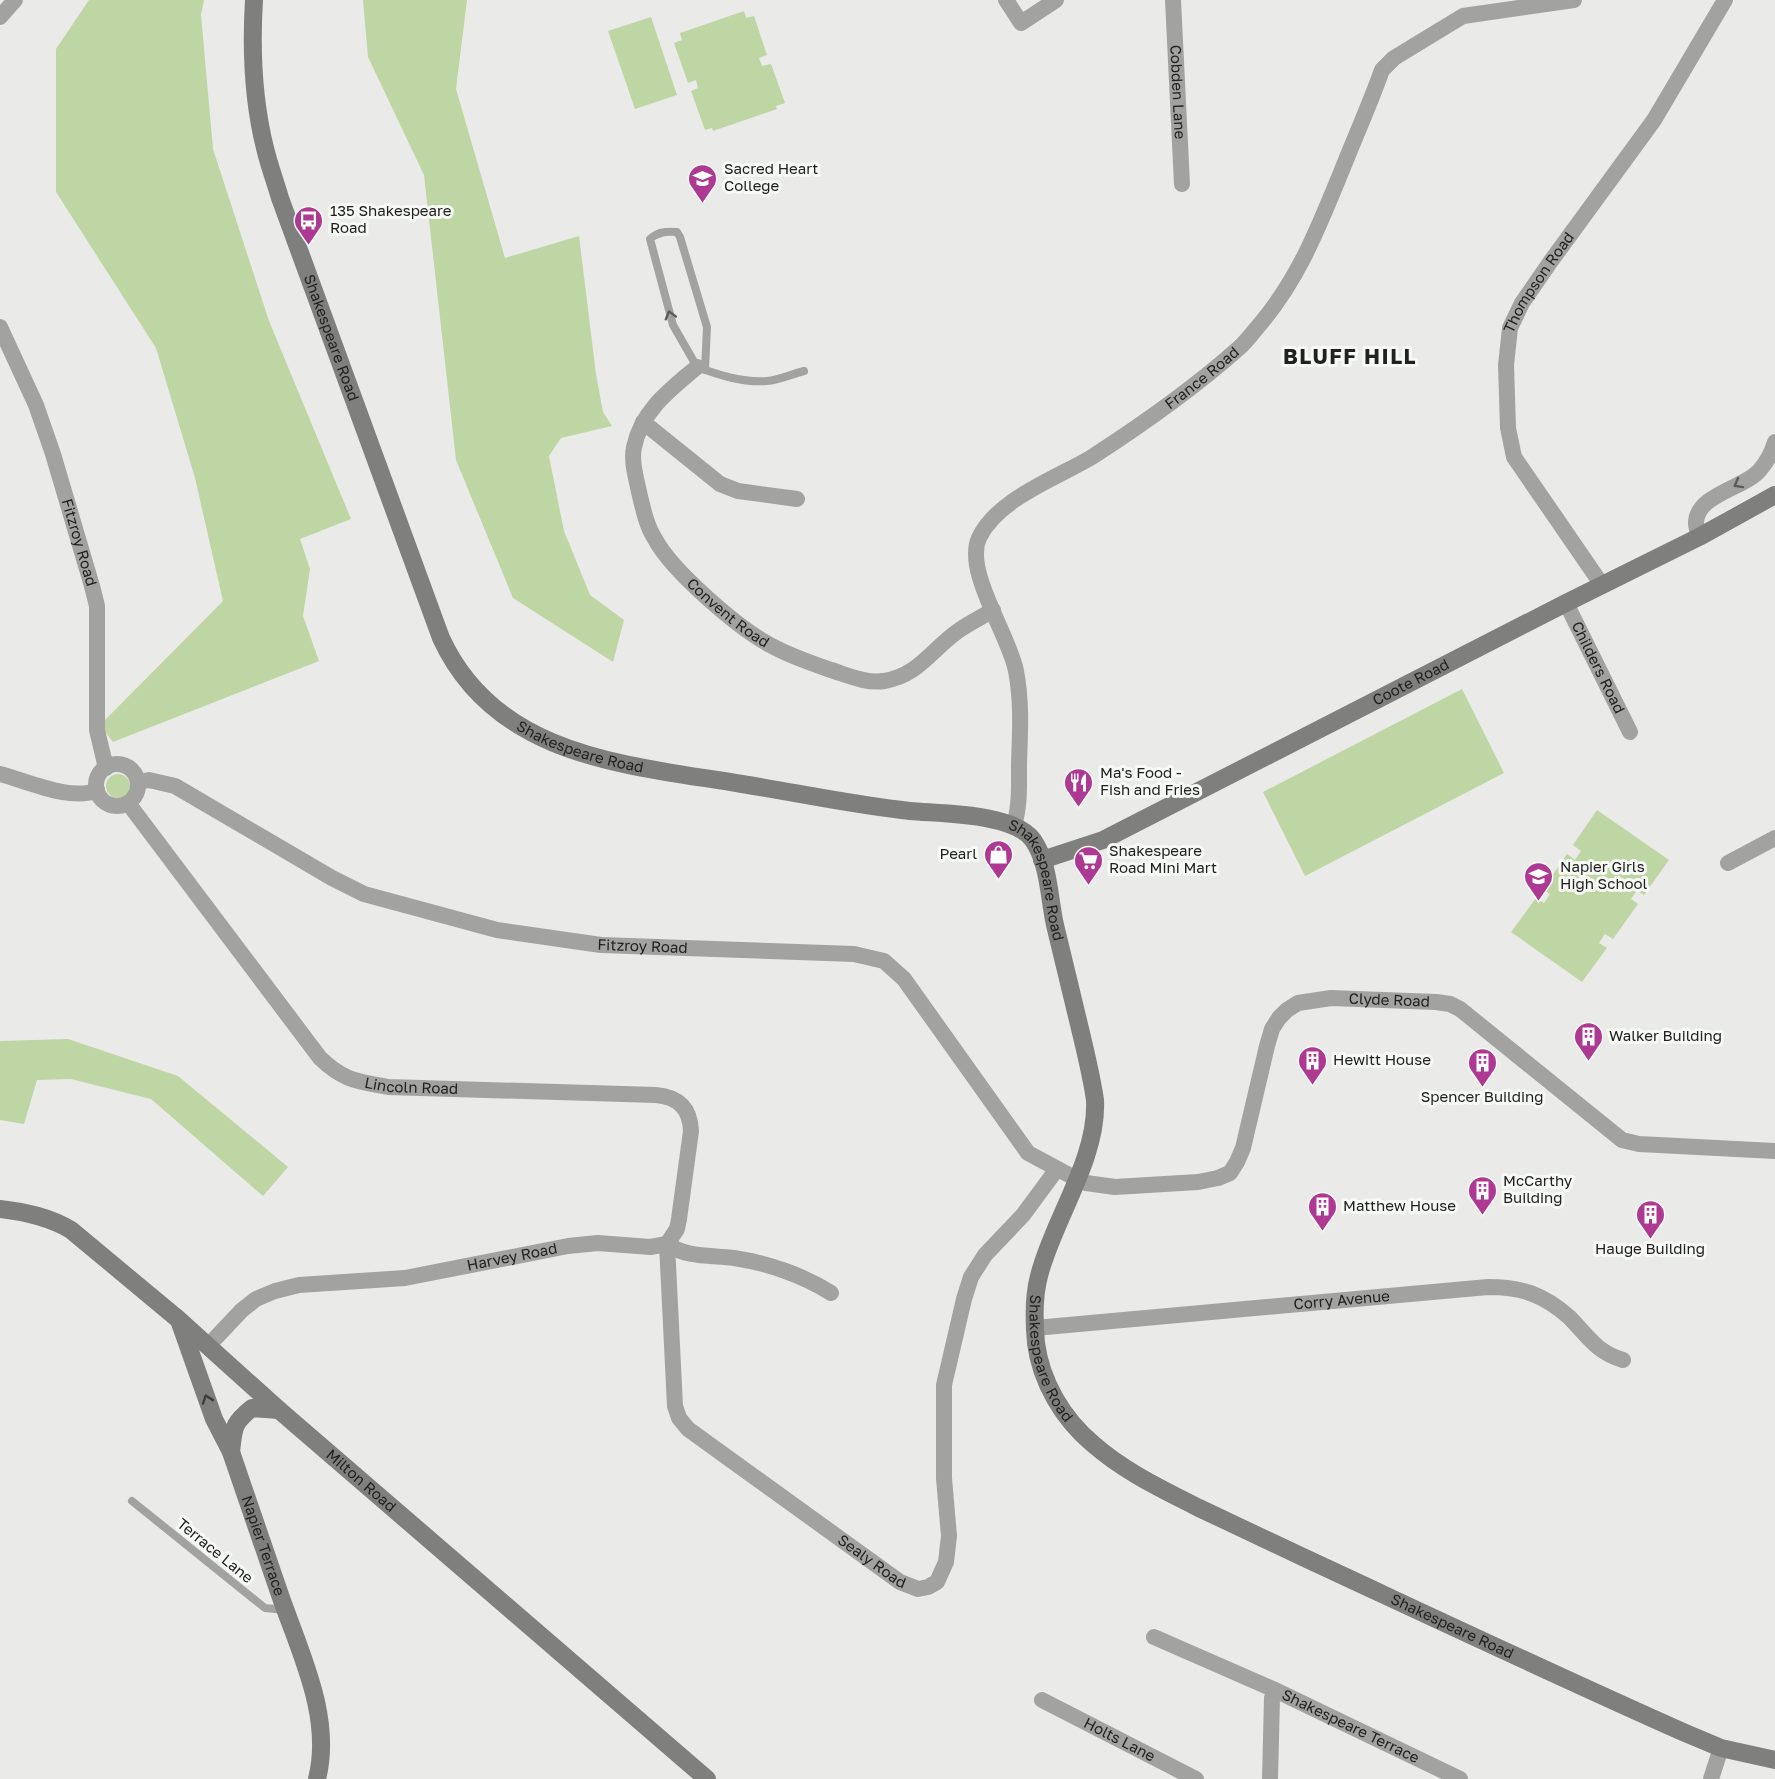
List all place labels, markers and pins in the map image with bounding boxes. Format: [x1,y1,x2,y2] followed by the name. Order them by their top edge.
[724,159,818,194] place label: Sacred Heart College
[687,162,719,204] school or university icon: Sacred Heart College
[330,201,452,236] place label: 135 Shakespeare Road
[293,204,325,246] bus stop icon: 135 Shakespeare Road
[1100,763,1200,798] place label: Ma's Food - Fish and Fries
[1063,766,1095,808] restaurant icon: Ma's Food - Fish and Fries
[982,838,1014,880] shop icon: Pearl
[1109,841,1217,876] place label: Shakespeare Road Mini Mart
[939,844,977,862] place label: Pearl
[1072,844,1104,886] supermarket icon: Shakespeare Road Mini Mart
[1560,857,1648,892] place label: Napier Girls High School
[1523,860,1555,902] school or university icon: Napier Girls High School
[1572,1020,1604,1062] building icon: Walker Building
[1609,1026,1722,1044] place label: Walker Building
[1296,1044,1328,1086] building icon: Hewitt House
[1466,1046,1498,1088] building icon: Spencer Building
[1333,1050,1431,1068] place label: Hewitt House
[1421,1087,1543,1105] place label: Spencer Building
[1503,1171,1573,1206] place label: McCarthy Building
[1466,1174,1498,1216] building icon: McCarthy Building
[1306,1190,1338,1232] building icon: Matthew House
[1343,1196,1456,1214] place label: Matthew House
[1634,1198,1666,1240] building icon: Hauge Building
[1595,1239,1705,1257] place label: Hauge Building

